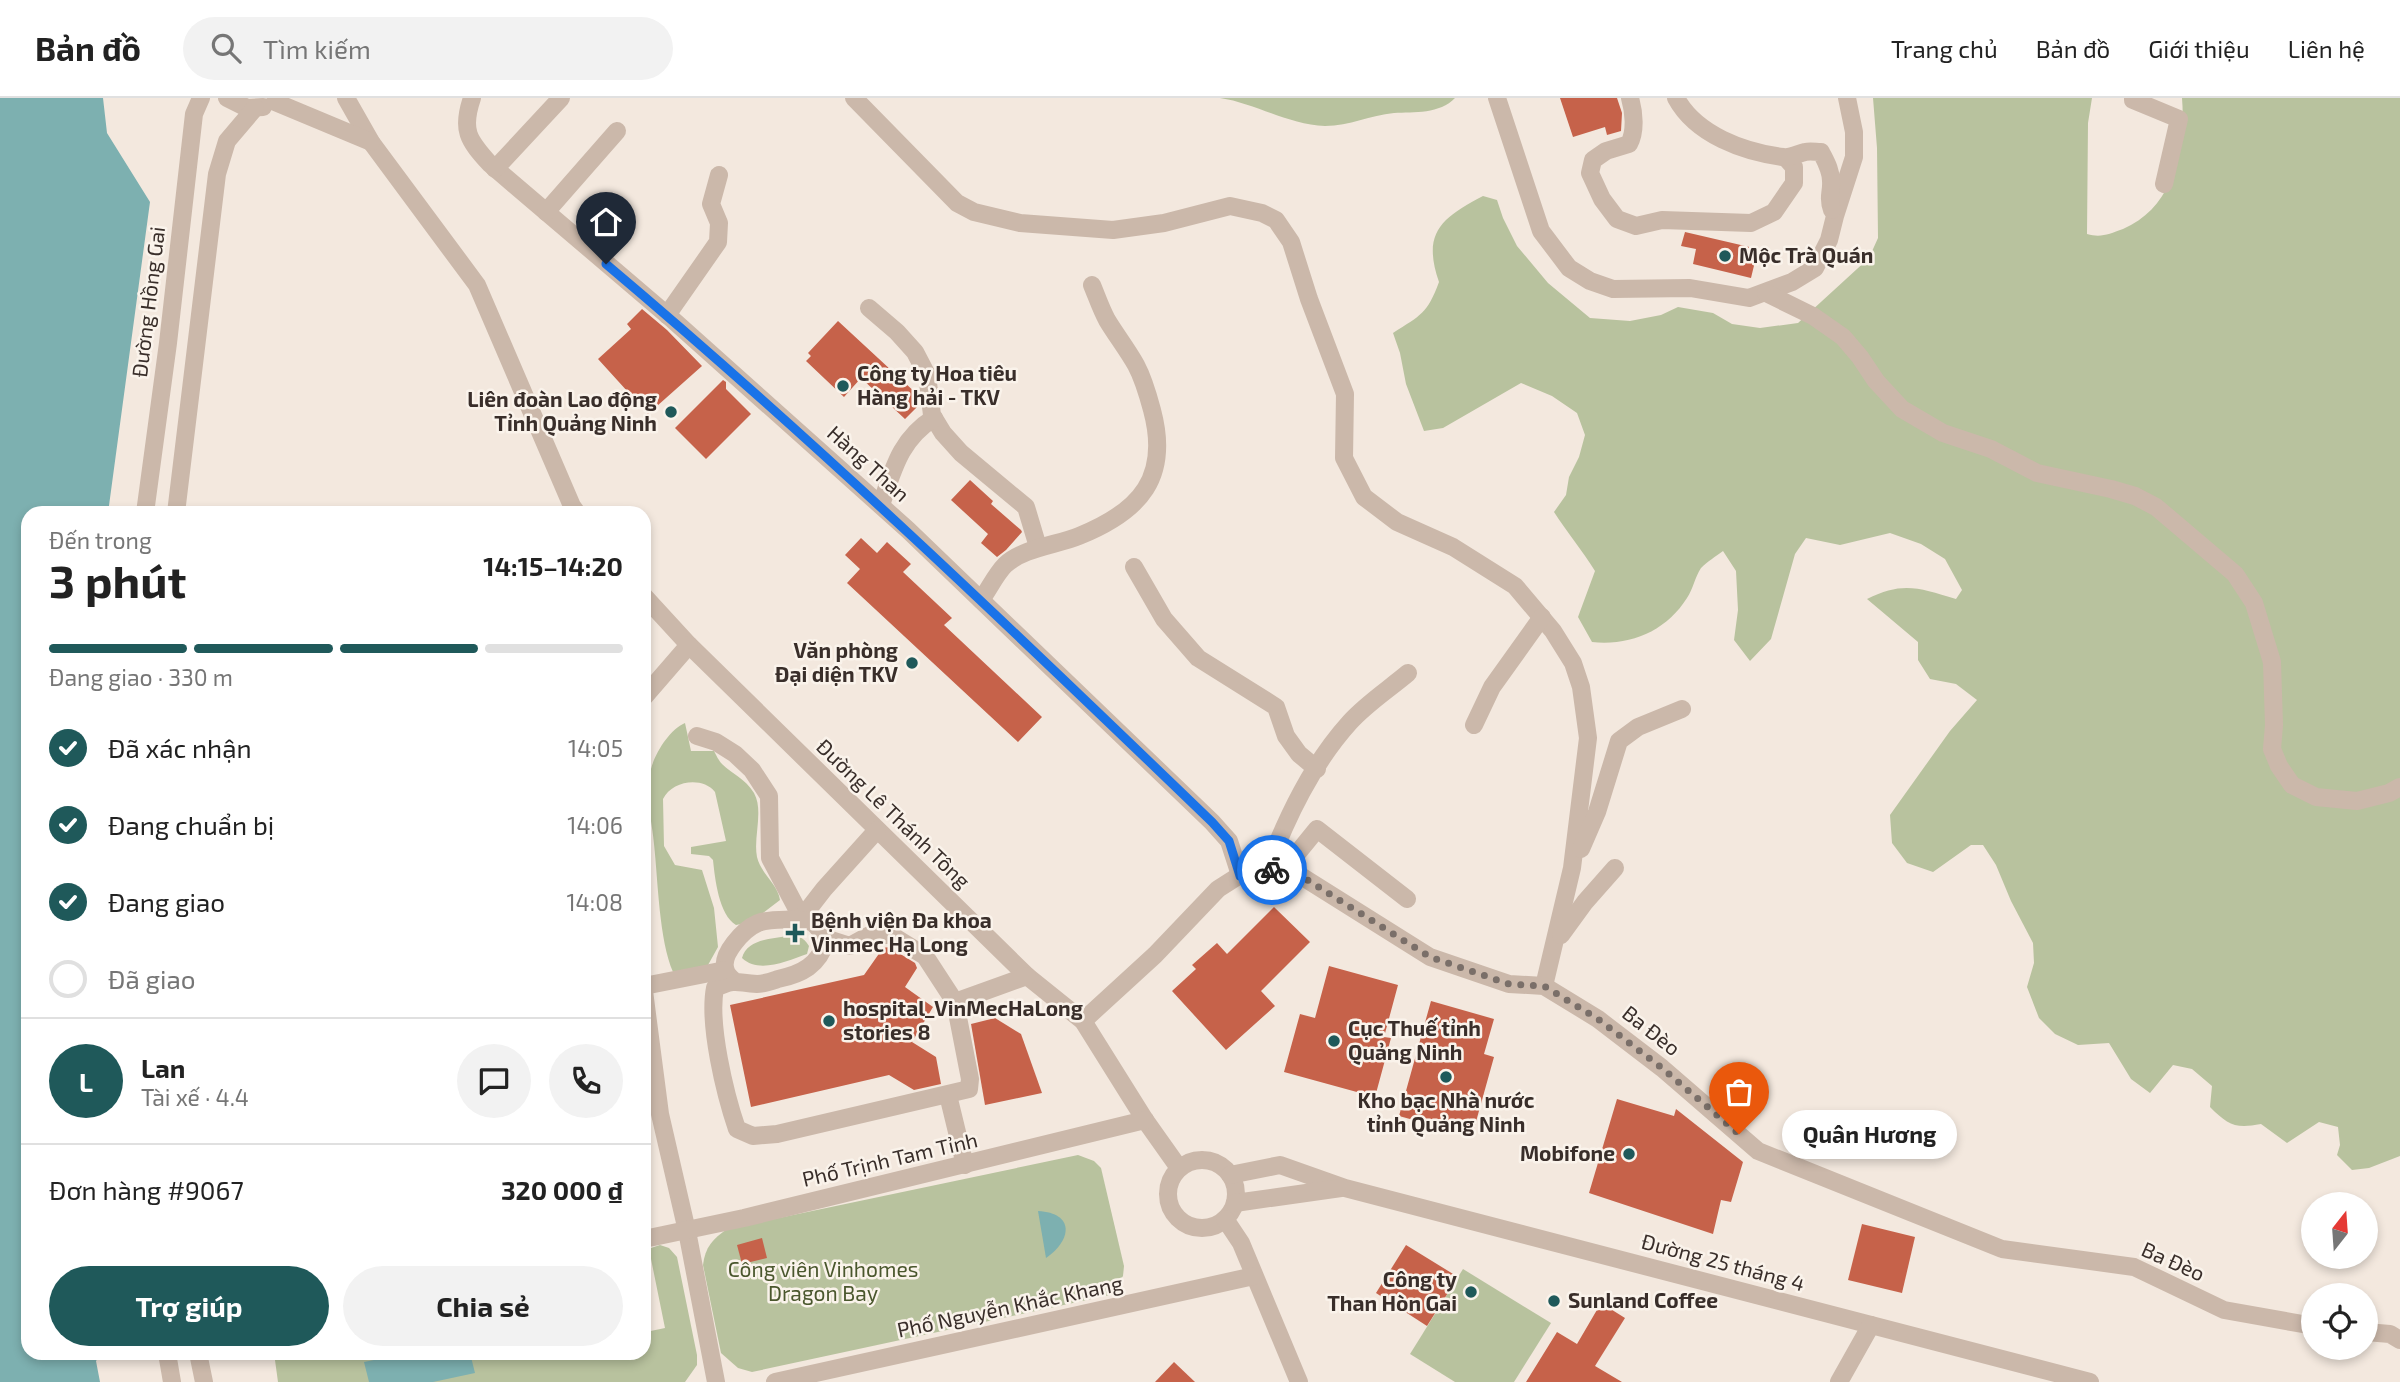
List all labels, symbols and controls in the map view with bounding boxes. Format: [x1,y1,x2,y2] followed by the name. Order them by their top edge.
[183,17,673,80] search box
[35,28,141,68] text: Bản đồ
[207,29,245,67] icon: search
[263,33,371,64] text: Tìm kiếm
[1891,34,1998,63] text: Trang chủ
[2036,34,2110,63] text: Bản đồ
[2148,34,2250,63] text: Giới thiệu
[2288,34,2365,63] text: Liên hệ
[576,192,636,264] pin
[587,203,625,241] icon: home
[126,225,169,379] street label: Đường Hồng Gai
[1739,242,1873,268] place label: Mộc Trà Quán
[1717,248,1733,264] marker: Mộc Trà Quán
[857,360,1017,409] place label: Công ty Hoa tiêu Hàng hải - TKV
[835,378,851,394] marker: Công ty Hoa tiêu Hàng hải - TKV
[467,386,657,436] place label: Liên đoàn Lao động Tỉnh Quảng Ninh
[663,404,679,420] marker: Liên đoàn Lao động Tỉnh Quảng Ninh
[823,420,915,506] street label: Hàng Than
[49,526,152,554] text: Đến trong
[483,550,623,581] text: 14:15–14:20
[49,552,186,607] text: 3 phút
[775,637,899,686] place label: Văn phòng Đại diện TKV
[904,655,920,671] marker: Văn phòng Đại diện TKV
[49,663,233,691] text: Đang giao · 330 m
[49,729,87,767] icon: check
[108,732,252,763] text: Đã xác nhận
[812,733,976,893] street label: Đường Lê Thánh Tông
[568,734,623,762] text: 14:05
[49,806,87,844] icon: check
[108,809,274,840] text: Đang chuẩn bị
[567,811,623,839] text: 14:06
[1237,835,1307,905] courier
[1253,851,1291,889] icon: bike
[49,883,87,921] icon: check
[108,886,225,917] text: Đang giao
[566,888,623,916] text: 14:08
[811,907,992,956] place label: Bệnh viện Đa khoa Vinmec Hạ Long
[785,923,805,943] marker: Bệnh viện Đa khoa Vinmec Hạ Long
[108,963,195,994] text: Đã giao
[843,995,1083,1044] place label: hospital_VinMecHaLong stories 8
[1618,999,1686,1060] street label: Ba Đèo
[821,1013,837,1029] marker: hospital_VinMecHaLong stories 8
[1348,1015,1481,1065] place label: Cục Thuế tỉnh Quảng Ninh
[1326,1033,1342,1049] marker: Cục Thuế tỉnh Quảng Ninh
[457,1044,531,1118] button: chat
[549,1044,623,1118] button: phone
[141,1052,185,1083] text: Lan
[1709,1062,1769,1134] pin
[79,1066,93,1097] text: L
[1438,1069,1454,1085] marker: Kho bạc Nhà nước tỉnh Quảng Ninh
[1720,1073,1758,1111] icon: bag
[141,1083,249,1111] text: Tài xế · 4.4
[1358,1087,1535,1137] place label: Kho bạc Nhà nước tỉnh Quảng Ninh
[1781,1110,1956,1158] callout: Quân Hương
[1803,1120,1936,1148] text: Quân Hương
[799,1126,980,1191] street label: Phố Trịnh Tam Tỉnh
[1520,1140,1615,1165] place label: Mobifone
[1621,1146,1637,1162] marker: Mobifone
[49,1174,244,1205] text: Đơn hàng #9067
[501,1174,623,1205] text: 320 000 ₫
[2301,1192,2378,1269] north arrow
[2301,1192,2378,1360] map controls
[1639,1228,1808,1295] street label: Đường 25 tháng 4
[2138,1236,2209,1286] street label: Ba Đèo
[728,1256,918,1305] park label: Công viên Vinhomes Dragon Bay
[49,1266,329,1346] button: Trợ giúp
[343,1266,623,1346] button: Chia sẻ
[1327,1266,1457,1315] place label: Công ty Than Hòn Gai
[895,1269,1125,1342] street label: Phố Nguyễn Khắc Khang
[2301,1283,2378,1360] button: locate
[1463,1284,1479,1300] marker: Công ty Than Hòn Gai
[1568,1287,1718,1312] place label: Sunland Coffee
[1546,1293,1562,1309] marker: Sunland Coffee

